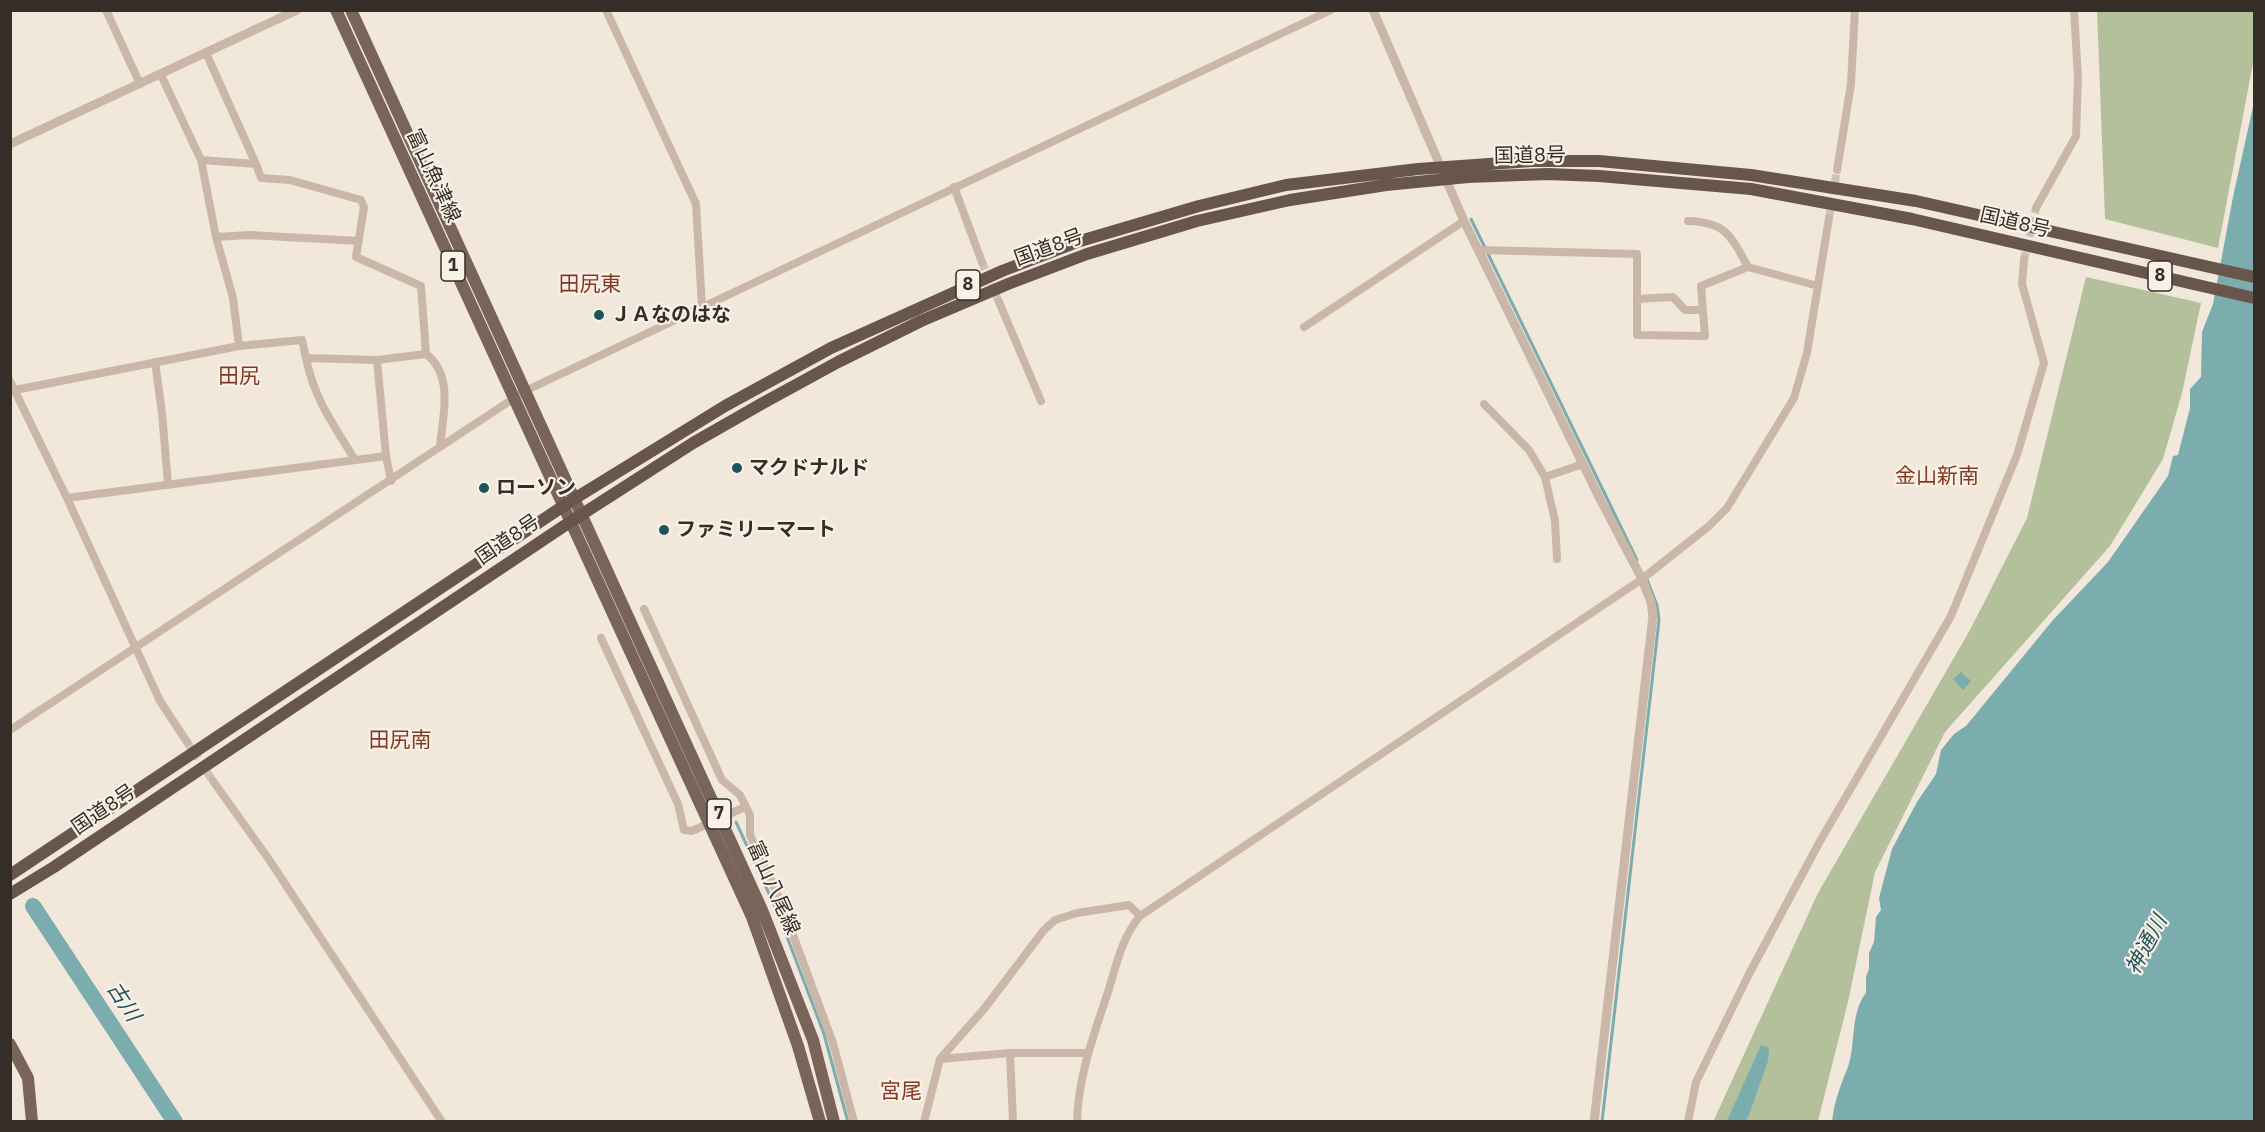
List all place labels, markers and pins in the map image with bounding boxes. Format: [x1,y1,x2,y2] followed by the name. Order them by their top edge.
[611,303,731,327] place label: ＪＡなのはな
[592,308,606,322] marker: ＪＡなのはな
[749,456,869,480] place label: マクドナルド
[730,461,744,475] marker: マクドナルド
[496,476,576,500] place label: ローソン
[477,481,491,495] marker: ローソン
[676,518,836,542] place label: ファミリーマート
[657,523,671,537] marker: ファミリーマート

